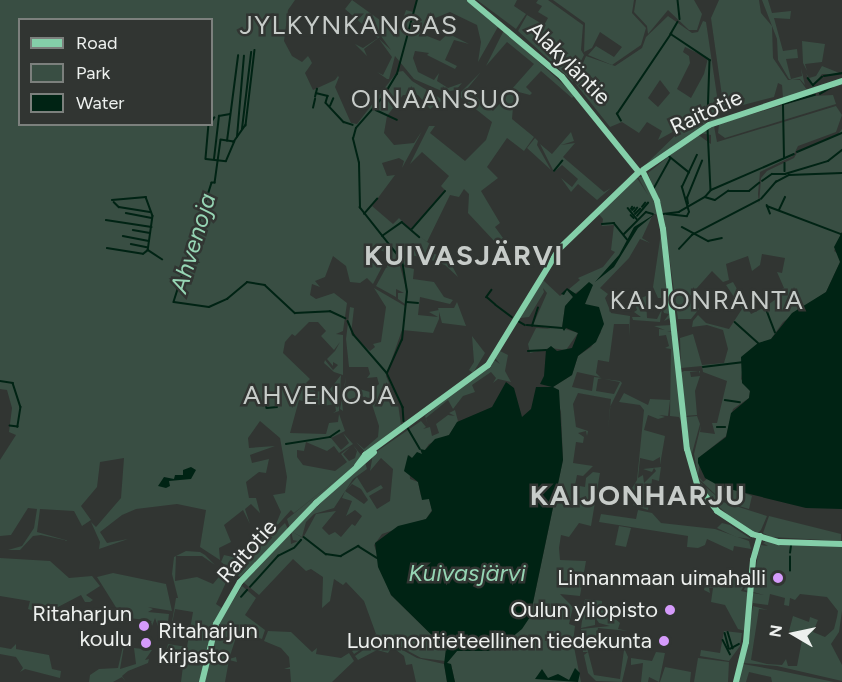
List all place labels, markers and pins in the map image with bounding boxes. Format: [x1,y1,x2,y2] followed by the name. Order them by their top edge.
[557,565,766,591] place label: Linnanmaan uimahalli
[771,571,785,585] marker: Linnanmaan uimahalli
[510,597,658,623] place label: Oulun yliopisto
[32,600,132,652] place label: Ritaharjun koulu
[663,603,677,617] marker: Oulun yliopisto
[158,617,258,668] place label: Ritaharjun kirjasto
[137,619,151,633] marker: Ritaharjun koulu
[346,628,652,654] place label: Luonnontieteellinen tiedekunta
[657,634,671,648] marker: Luonnontieteellinen tiedekunta
[139,636,153,650] marker: Ritaharjun kirjasto

